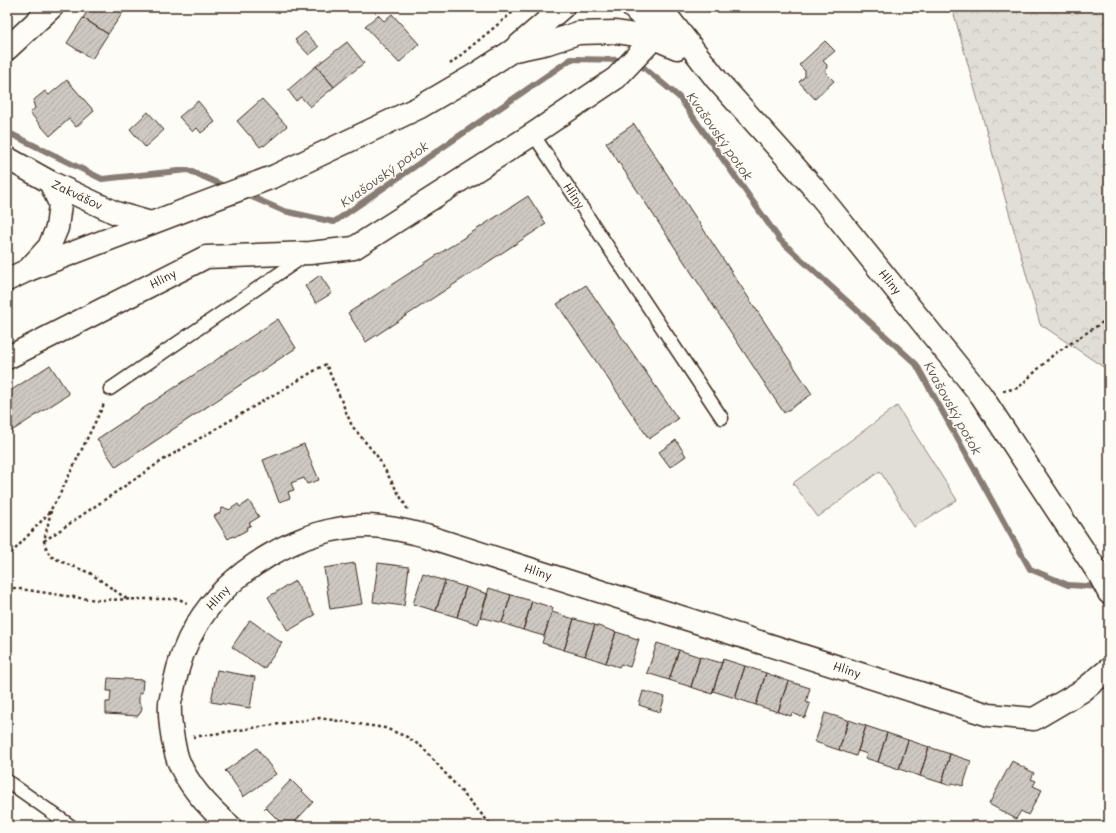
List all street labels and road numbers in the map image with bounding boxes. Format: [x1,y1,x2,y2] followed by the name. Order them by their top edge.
[49,175,106,213] street label: Zakvášov
[560,179,589,212] street label: Hliny
[146,265,179,292] street label: Hliny
[876,265,906,297] street label: Hliny
[522,559,554,583] street label: Hliny
[202,582,233,613] street label: Hliny
[831,657,863,681] street label: Hliny

